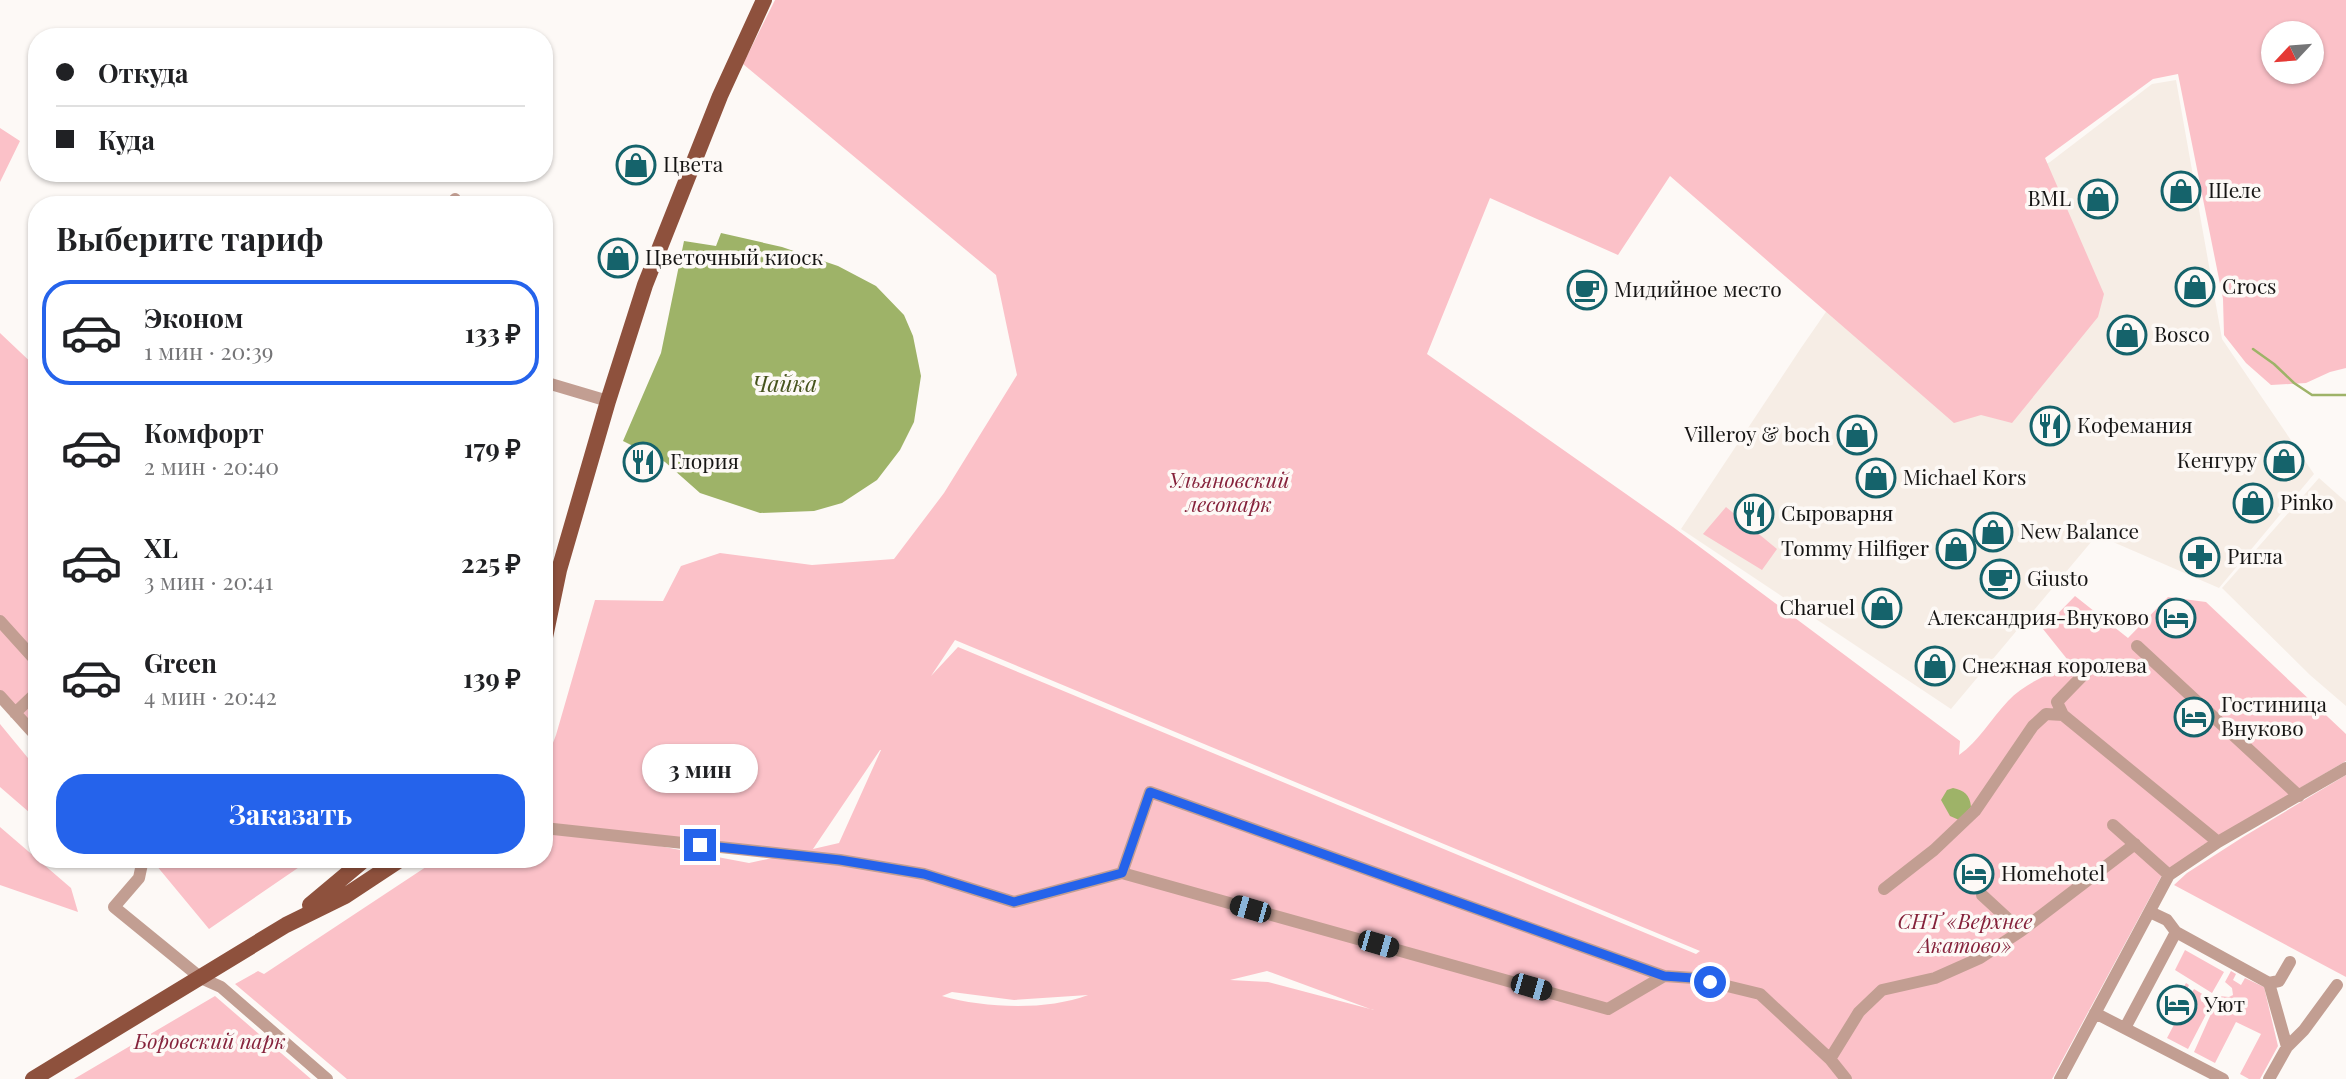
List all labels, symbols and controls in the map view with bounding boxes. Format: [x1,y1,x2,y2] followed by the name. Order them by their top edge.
[2261,21,2324,84] north arrow
[2261,21,2324,84] map controls
[98,55,189,90] text: Откуда
[98,122,155,157] text: Куда
[615,144,657,186] shop icon: Цвета
[663,149,724,177] place label: Цвета
[2160,170,2202,212] shop icon: Шеле
[2208,175,2261,203] place label: Шеле
[2077,178,2119,220] shop icon: BML
[2027,183,2071,211] place label: BML
[56,216,323,259] text: Выберите тариф
[597,237,639,279] shop icon: Цветочный киоск
[645,242,823,270] place label: Цветочный киоск
[2174,266,2216,308] shop icon: Crocs
[1566,269,1608,311] cafe icon: Мидийное место
[2222,271,2276,299] place label: Crocs
[1614,274,1782,302] place label: Мидийное место
[144,300,243,335] text: Эконом
[60,301,123,364] icon: car
[2106,314,2148,356] shop icon: Bosco
[465,315,521,350] text: 133 ₽
[2154,319,2210,347] place label: Bosco
[144,335,274,366] text: 1 мин · 20:39
[753,367,817,398] water label: Чайка
[2029,405,2071,447] restaurant icon: Кофемания
[2077,410,2192,438] place label: Кофемания
[1836,414,1878,456] shop icon: Villeroy & boch
[144,415,264,450] text: Комфорт
[60,416,123,479] icon: car
[1684,419,1831,447] place label: Villeroy & boch
[464,430,521,465] text: 179 ₽
[2263,440,2305,482] shop icon: Кенгуру
[622,441,664,483] restaurant icon: Глория
[2177,445,2257,473] place label: Кенгуру
[670,446,739,474] place label: Глория
[144,450,279,481] text: 2 мин · 20:40
[1855,457,1897,499] shop icon: Michael Kors
[1903,462,2026,490] place label: Michael Kors
[1169,465,1290,517] park label: Ульяновский лесопарк
[2232,482,2274,524] shop icon: Pinko
[2280,487,2333,515] place label: Pinko
[1733,493,1775,535] restaurant icon: Сыроварня
[1781,498,1893,526] place label: Сыроварня
[1972,511,2014,553] shop icon: New Balance
[2020,516,2139,544] place label: New Balance
[1935,528,1977,570] shop icon: Tommy Hilfiger
[144,530,178,565] text: XL
[60,531,123,594] icon: car
[1781,533,1930,561] place label: Tommy Hilfiger
[2179,536,2221,578] pharmacy icon: Ригла
[2227,541,2283,569] place label: Ригла
[461,545,521,580] text: 225 ₽
[1979,558,2021,600] cafe icon: Giusto
[2027,563,2088,591] place label: Giusto
[144,565,273,596] text: 3 мин · 20:41
[1861,587,1903,629] shop icon: Charuel
[1780,592,1855,620] place label: Charuel
[2155,597,2197,639] hotel icon: Александрия-Внуково
[1927,602,2149,630] place label: Александрия-Внуково
[144,645,217,680] text: Green
[1914,645,1956,687] shop icon: Снежная королева
[60,646,123,709] icon: car
[1962,650,2148,678] place label: Снежная королева
[463,660,521,695] text: 139 ₽
[144,680,277,711] text: 4 мин · 20:42
[2221,689,2328,741] place label: Гостиница Внуково
[2173,696,2215,738] hotel icon: Гостиница Внуково
[642,744,758,792] callout: 3 мин
[668,753,732,784] text: 3 мин
[56,774,525,854] button: Заказать
[684,829,716,861] route end
[1953,853,1995,895] hotel icon: Homehotel
[2001,858,2105,886] place label: Homehotel
[1227,893,1274,925] car
[1898,906,2033,958] park label: СНТ «Верхнее Акатово»
[1355,928,1402,960] car
[1694,966,1726,998] route start
[1508,971,1555,1003] car
[2156,984,2198,1026] hotel icon: Уют
[2203,989,2245,1017] place label: Уют
[133,1026,286,1054] park label: Боровский парк

